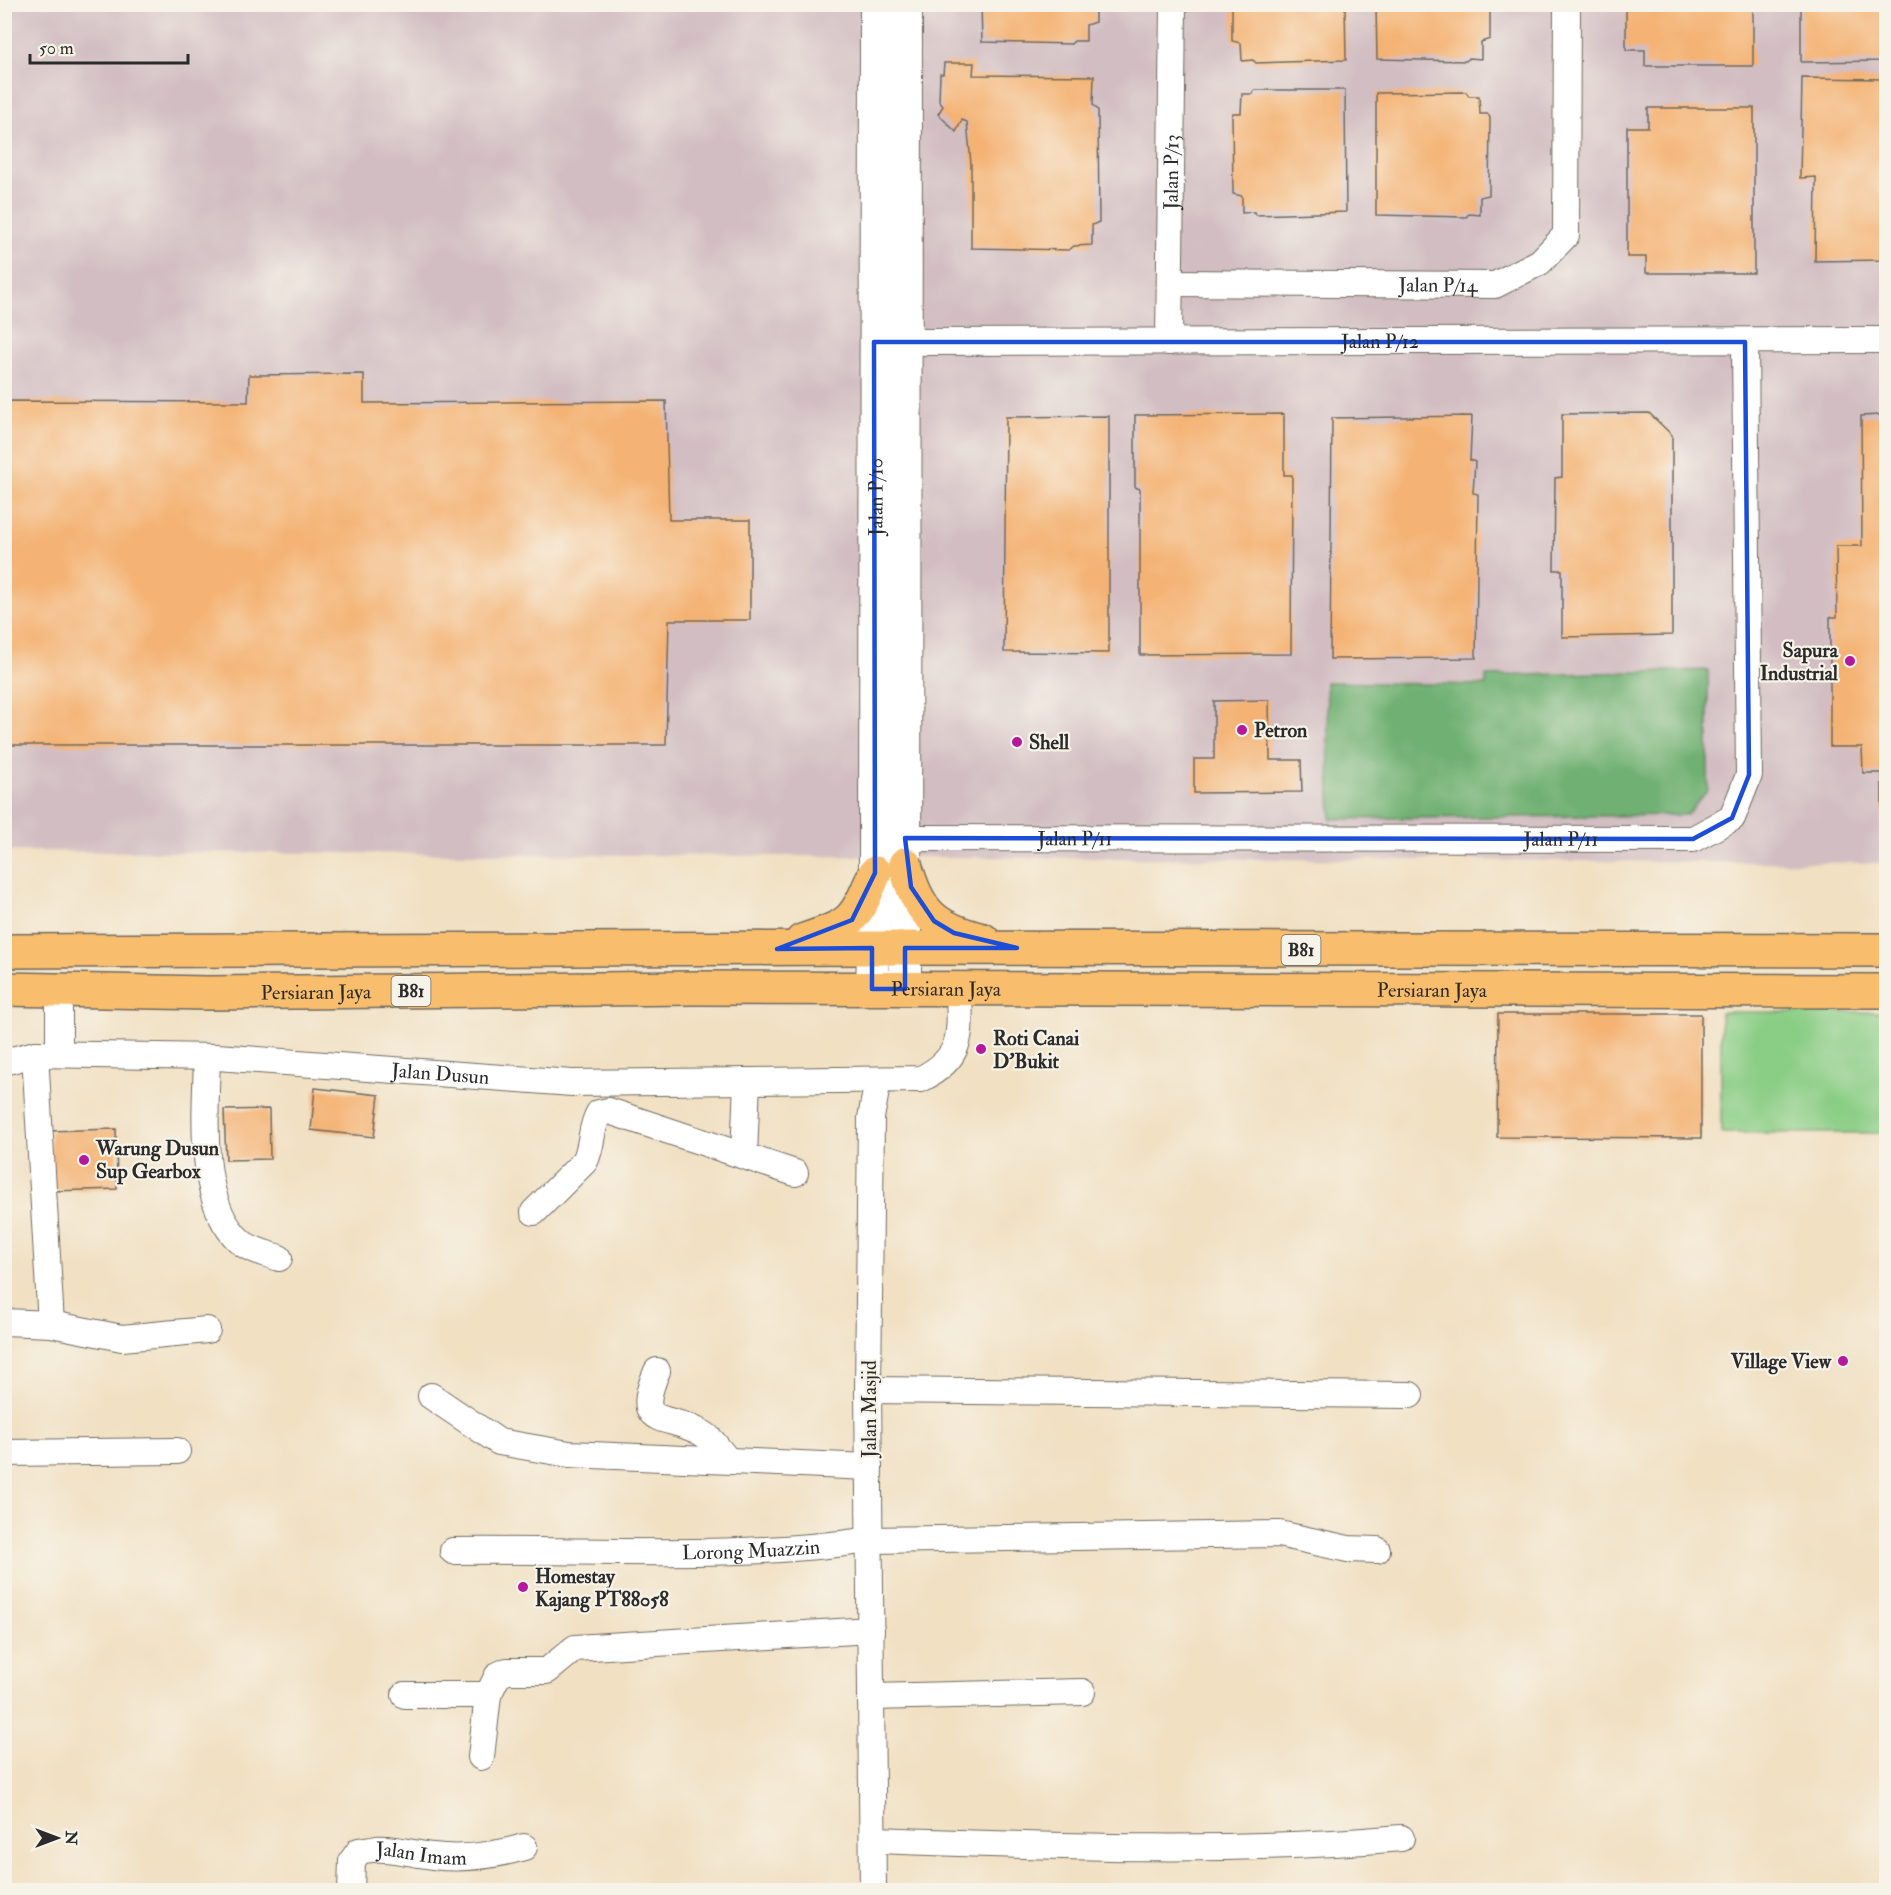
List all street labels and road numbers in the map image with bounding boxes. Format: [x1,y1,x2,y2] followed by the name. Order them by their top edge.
[1158,134,1184,211] street label: Jalan P/13
[1398,272,1479,297] street label: Jalan P/14
[1340,328,1419,354] street label: Jalan P/12
[863,458,888,537] street label: Jalan P/10
[1036,826,1113,851] street label: Jalan P/11
[1522,826,1599,851] street label: Jalan P/11
[1282,935,1320,965] road number: B81
[392,976,430,1006] road number: B81
[891,976,1002,1001] street label: Persiaran Jaya
[1377,977,1488,1002] street label: Persiaran Jaya
[261,979,372,1005] street label: Persiaran Jaya
[390,1057,490,1089] street label: Jalan Dusun
[857,1360,882,1459] street label: Jalan Masjid
[682,1534,821,1565] street label: Lorong Muazzin
[375,1836,467,1870] street label: Jalan Imam

